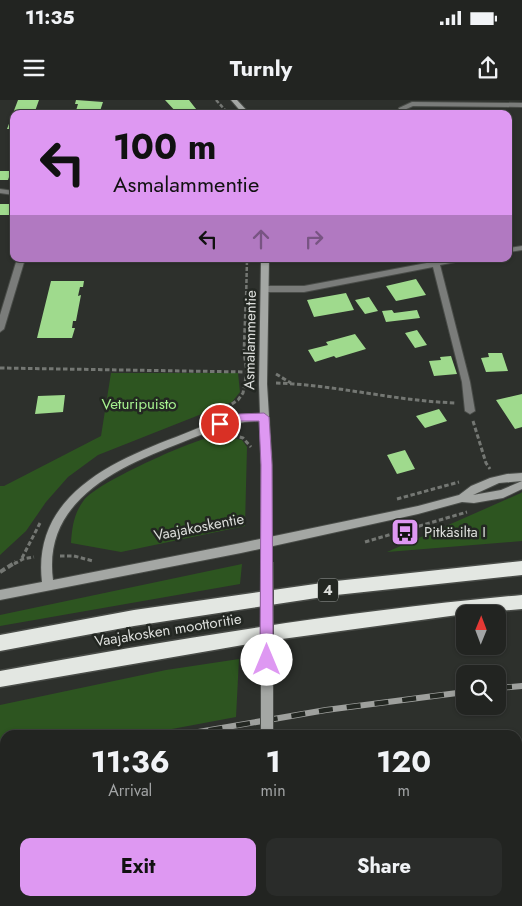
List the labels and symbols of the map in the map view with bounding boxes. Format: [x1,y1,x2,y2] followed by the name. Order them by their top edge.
[238,290,262,390] street label: Asmalammentie
[101,393,177,415] park label: Veturipuisto
[199,403,241,445] pin
[152,507,246,547] street label: Vaajakoskentie
[390,517,420,547] bus stop icon: Pitkäsilta I
[424,521,486,543] place label: Pitkäsilta I
[318,578,338,602] road number: 4
[456,605,506,655] north arrow
[93,607,243,652] street label: Vaajakosken moottoritie
[240,633,292,685] position arrow

